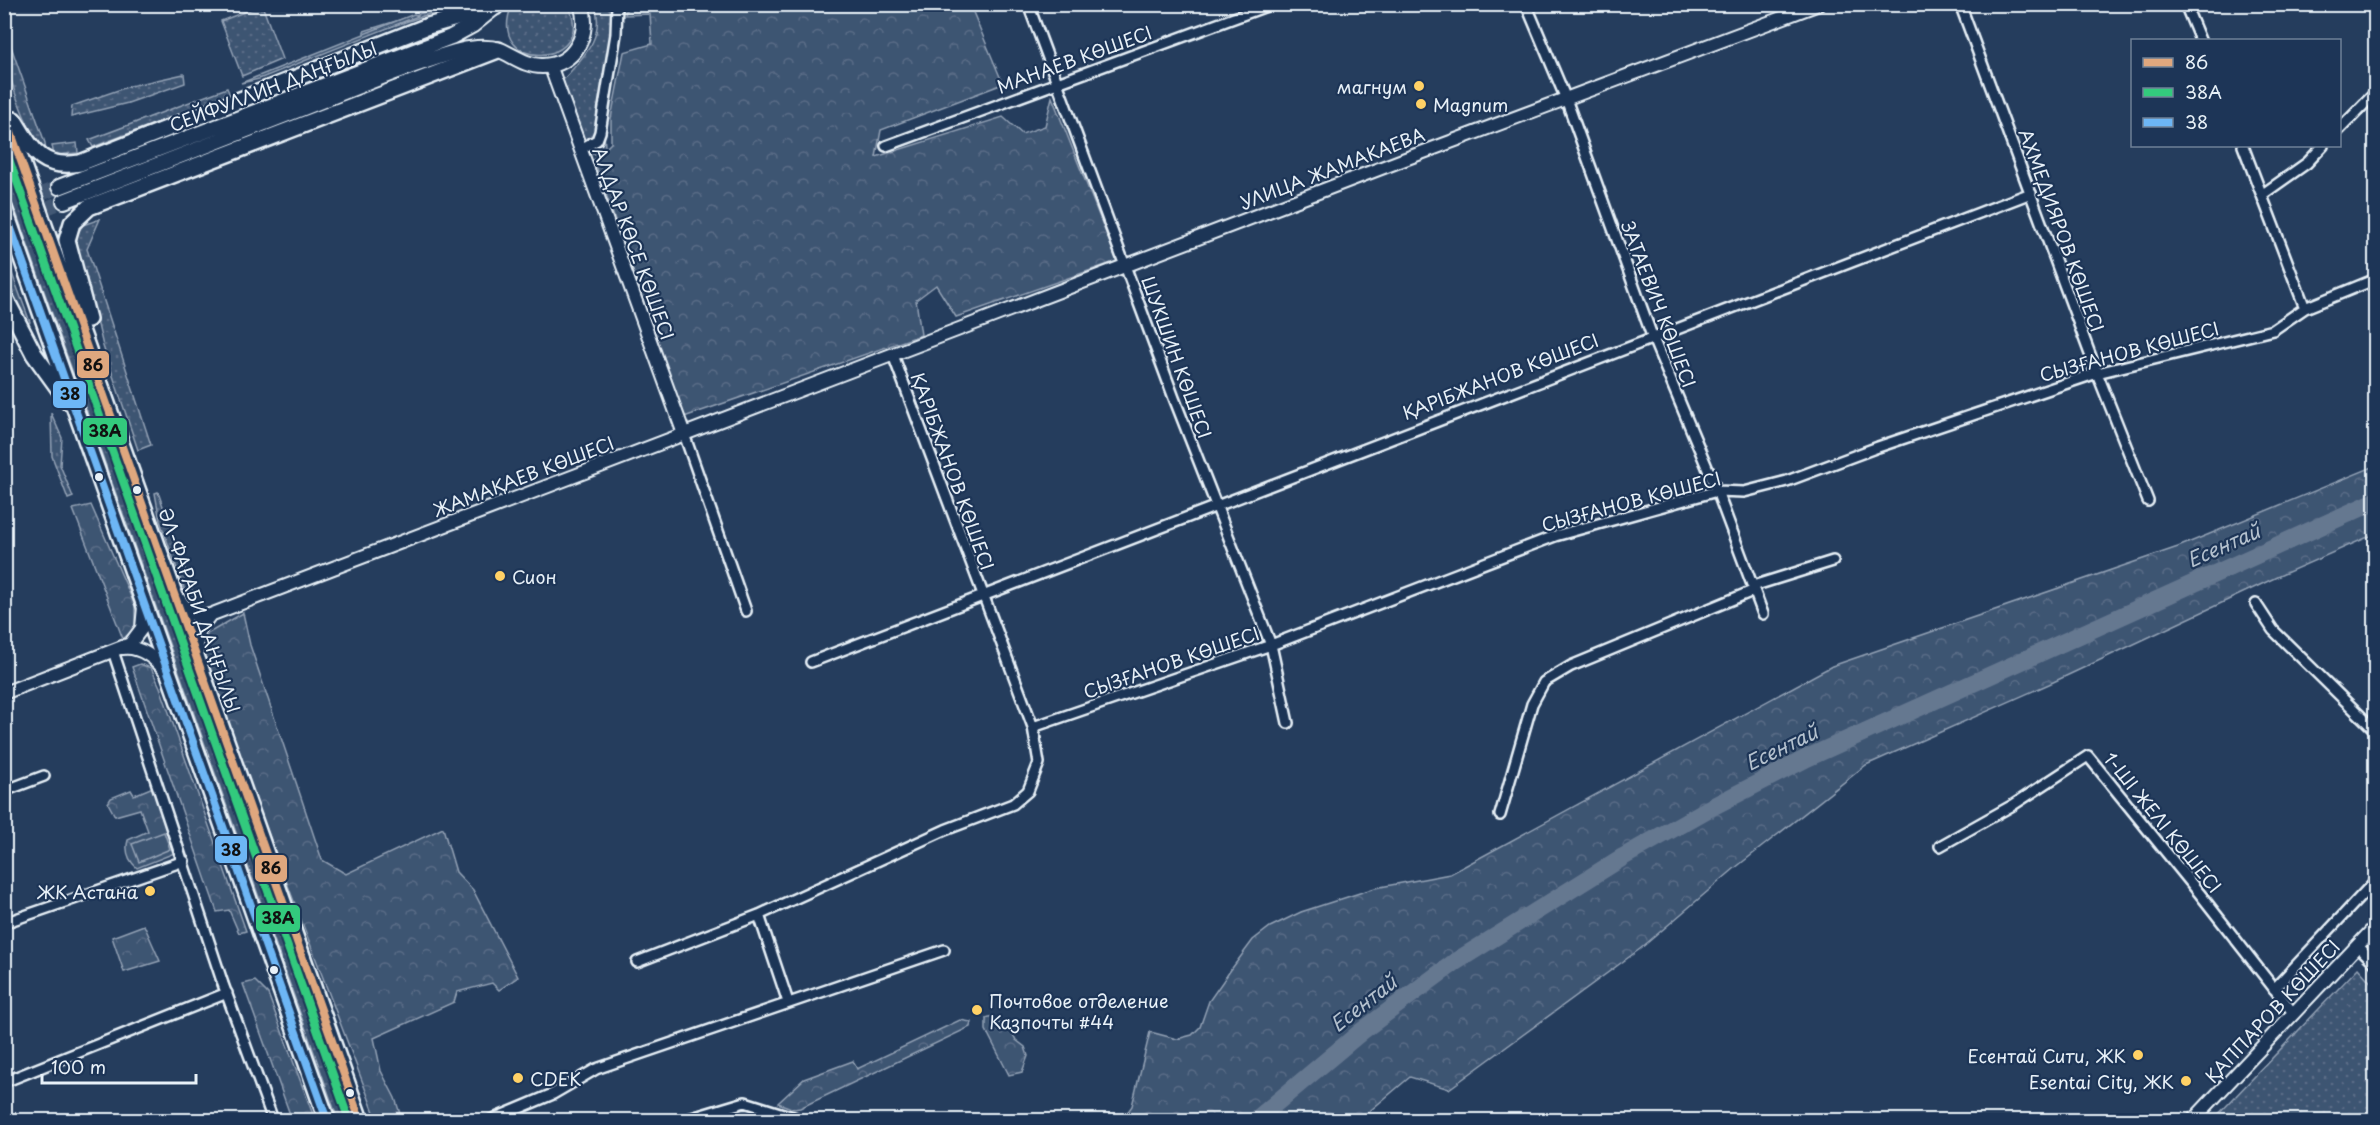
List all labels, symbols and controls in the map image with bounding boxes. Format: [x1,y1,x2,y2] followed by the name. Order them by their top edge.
[993,18,1155,100] street label: МАНАЕВ КӨШЕСІ
[165,34,381,138] street label: СЕЙФУЛЛИН ДАҢҒЫЛЫ
[2131,39,2341,147] legend
[2185,48,2208,75] text: 86
[1337,73,1407,100] place label: магнум
[2185,78,2222,105] text: 38А
[1412,79,1426,93] marker: магнум
[1433,91,1508,118] place label: Magnum
[1414,97,1428,111] marker: Magnum
[2185,108,2208,135] text: 38
[1236,120,1428,216] street label: УЛИЦА ЖАМАКАЕВА
[2013,125,2111,335] street label: АХМЕДИЯРОВ КӨШЕСІ
[587,143,681,343] street label: АЛДАР КӨСЕ КӨШЕСІ
[1615,217,1703,391] street label: ЗАТАЕВИЧ КӨШЕСІ
[1135,272,1219,442] street label: ШУКШИН КӨШЕСІ
[2036,314,2222,388] street label: СЫЗҒАНОВ КӨШЕСІ
[1398,326,1602,426] street label: ҚАРІБЖАНОВ КӨШЕСІ
[76,350,110,379] line badge: 86
[83,352,103,376] text: 86
[905,368,1001,574] street label: ҚАРІБЖАНОВ КӨШЕСІ
[52,380,87,409] line badge: 38
[60,381,80,405] text: 38
[82,417,128,446] line badge: 38А
[88,418,122,442] text: 38А
[428,429,618,523] street label: ЖАМАҚАЕВ КӨШЕСІ
[1538,464,1724,538] street label: СЫЗҒАНОВ КӨШЕСІ
[93,471,105,483] unlabelled marker
[131,484,143,496] unlabelled marker
[152,504,248,716] street label: ӘЛ-ФАРАБИ ДАҢҒЫЛЫ
[2182,514,2267,574] water label: Есентай
[512,563,557,590] place label: Сион
[493,569,507,583] marker: Сион
[1079,619,1263,705] street label: СЫЗҒАНОВ КӨШЕСІ
[1740,715,1825,777] water label: Есентай
[2098,746,2228,898] street label: 1-ШІ ЖЕЛІ КӨШЕСІ
[214,835,248,864] line badge: 38
[221,837,241,861] text: 38
[254,854,288,883] line badge: 86
[261,855,281,879] text: 86
[37,878,139,905] place label: ЖК Астана
[143,884,157,898] marker: ЖК Астана
[255,904,301,933] line badge: 38А
[261,905,295,929] text: 38А
[2198,933,2346,1089] street label: ҚАППАРОВ КӨШЕСІ
[268,964,280,976] unlabelled marker
[1323,965,1405,1039] water label: Есентай
[989,987,1169,1035] place label: Почтовое отделение Казпочты #44
[970,1003,984,1017] marker: Почтовое отделение Казпочты #44
[1968,1042,2126,1069] place label: Есентай Сити, ЖК
[42,1047,196,1085] scale bar
[2131,1048,2145,1062] marker: Есентай Сити, ЖК
[51,1053,106,1080] text: 100 m
[530,1065,582,1092] place label: CDEK
[2029,1068,2174,1095] place label: Esentai City, ЖК
[511,1071,525,1085] marker: CDEK
[2179,1074,2193,1088] marker: Esentai City, ЖК
[344,1087,356,1099] unlabelled marker

